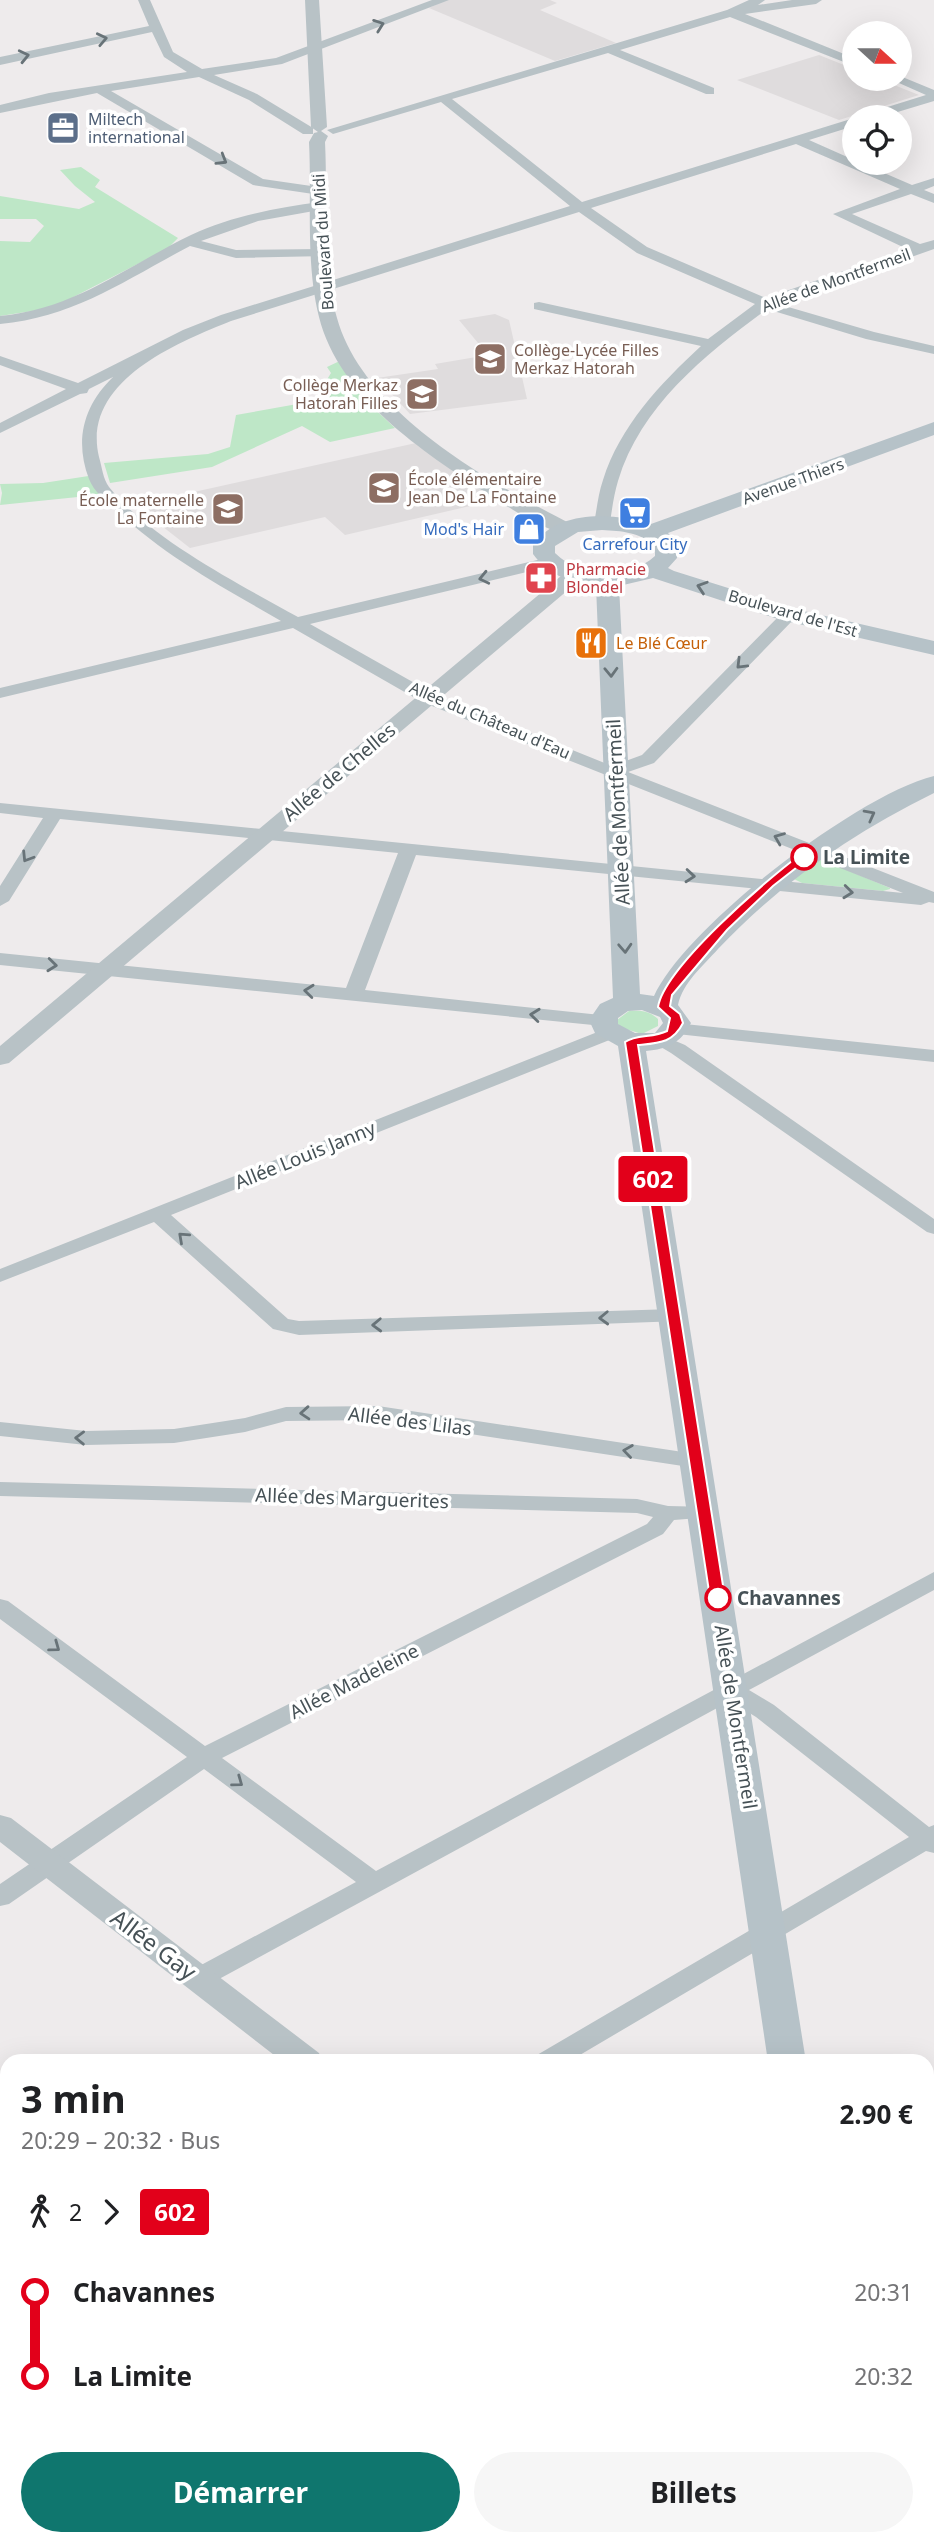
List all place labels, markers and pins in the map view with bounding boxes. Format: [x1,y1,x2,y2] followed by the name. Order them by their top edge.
[88,108,185,148] place label: Miltech international
[44,109,82,147] office icon: Miltech international
[514,339,659,379] place label: Collège-Lycée Filles Merkaz Hatorah
[471,340,509,378] school or university icon: Collège-Lycée Filles Merkaz Hatorah
[283,374,398,414] place label: Collège Merkaz Hatorah Filles
[403,375,441,413] school or university icon: Collège Merkaz Hatorah Filles
[406,468,556,508] place label: École élémentaire Jean De La Fontaine
[365,469,403,507] school or university icon: École élémentaire Jean De La Fontaine
[79,489,204,529] place label: École maternelle La Fontaine
[209,490,247,528] school or university icon: École maternelle La Fontaine
[616,494,654,532] supermarket icon: Carrefour City
[510,510,548,548] shop icon: Mod's Hair
[423,518,504,540] place label: Mod's Hair
[582,533,688,555] place label: Carrefour City
[566,558,646,598] place label: Pharmacie Blondel
[522,559,560,597] pharmacy icon: Pharmacie Blondel
[572,624,610,662] restaurant icon: Le Blé Cœur
[616,632,707,654] place label: Le Blé Cœur
[791,844,817,870] marker: La Limite
[823,844,910,870] place label: La Limite
[705,1585,731,1611] marker: Chavannes
[737,1585,841,1611] place label: Chavannes

